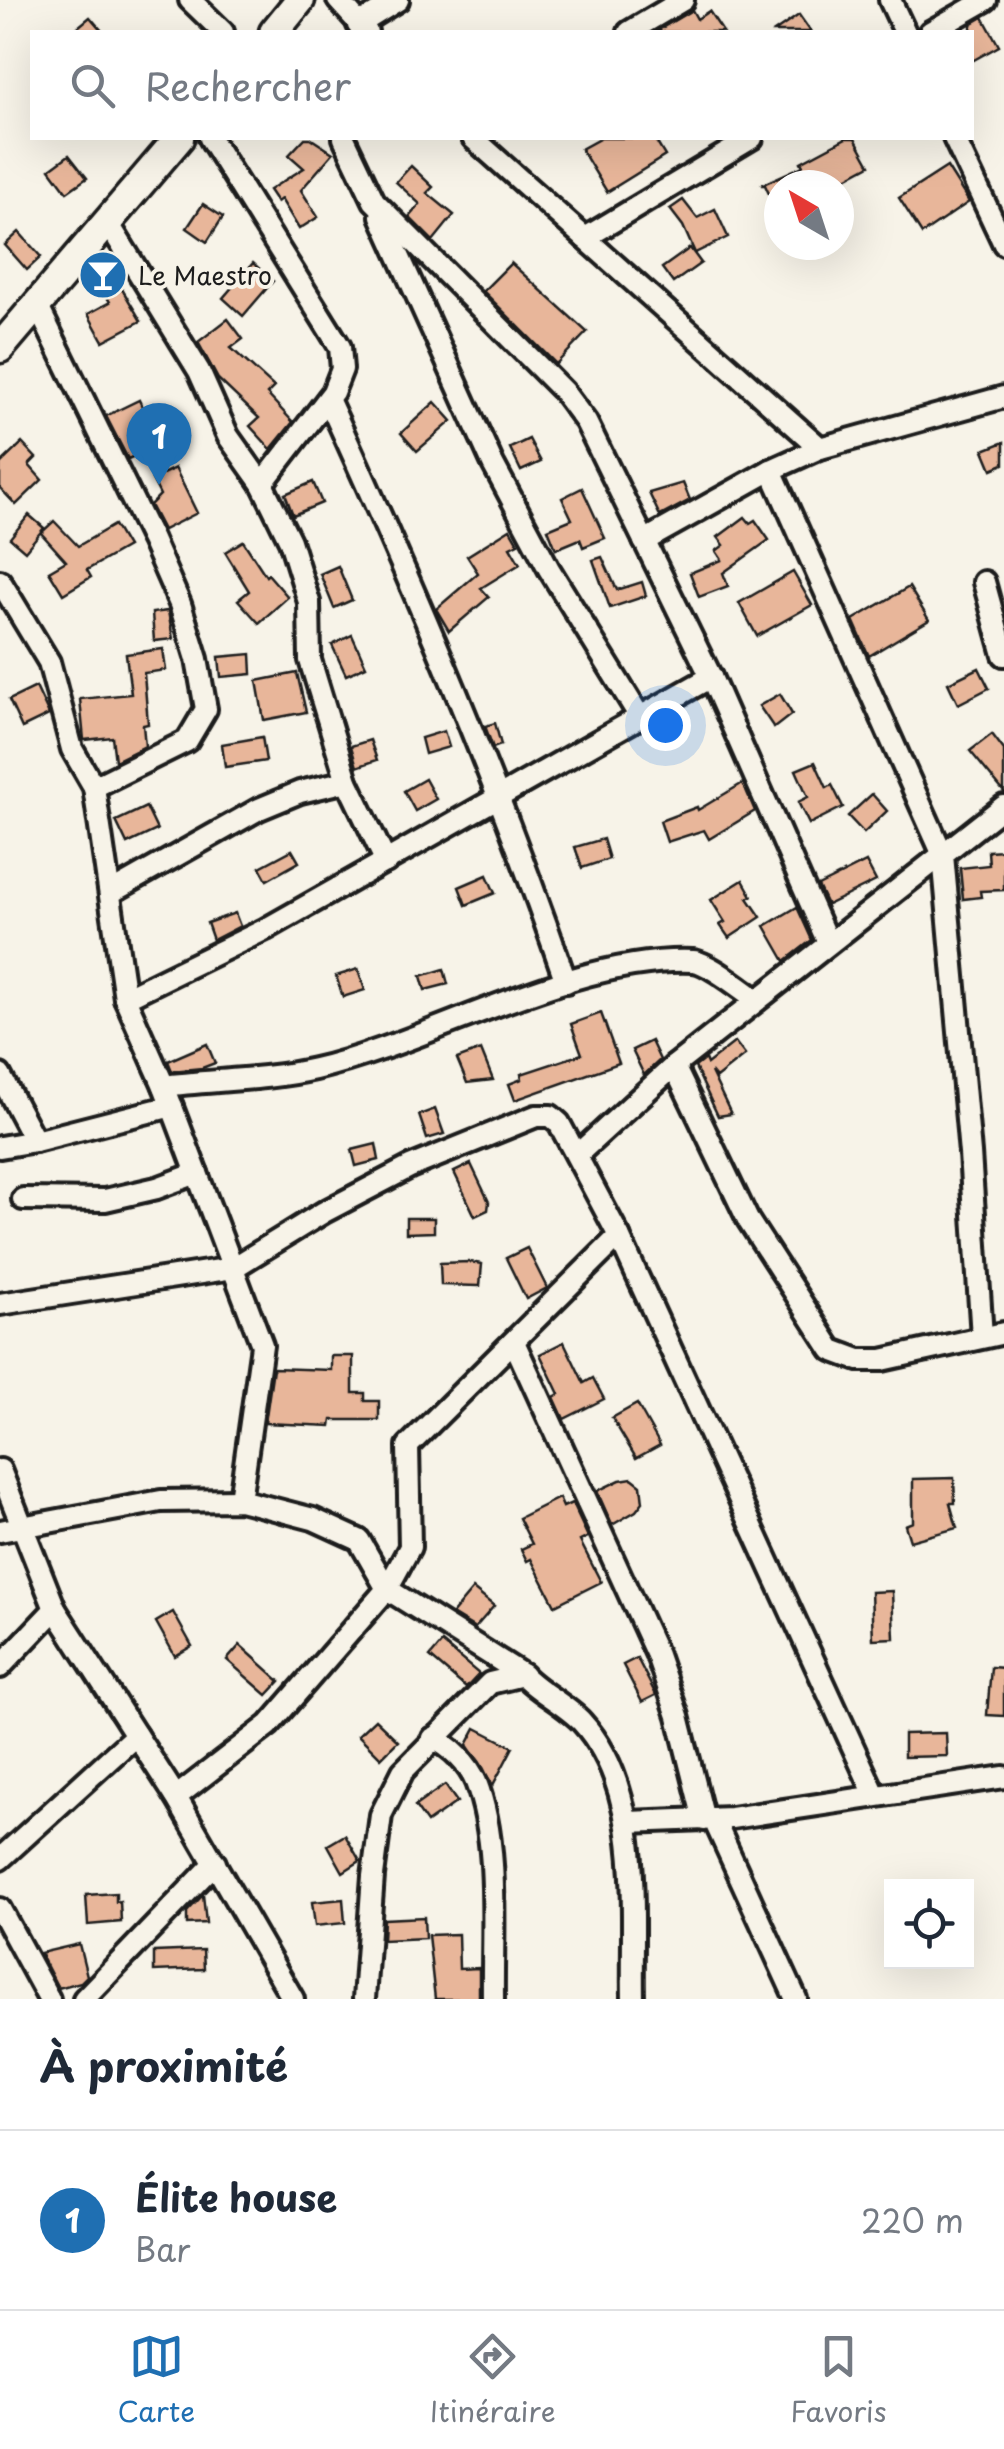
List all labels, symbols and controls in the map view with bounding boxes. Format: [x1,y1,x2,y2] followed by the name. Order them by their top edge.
[30,30,974,140] search box
[145,57,351,114] text: Rechercher
[65,58,120,113] icon: search
[764,170,854,260] north arrow
[77,249,129,301] bar icon: Le Maestro
[138,256,272,294] place label: Le Maestro
[126,402,192,485] pin: 1
[640,700,691,751] your location
[884,1879,974,1969] map controls
[884,1879,974,1969] button: locate
[40,2033,288,2096] text: À proximité
[135,2168,337,2225] text: Élite house
[65,2196,80,2244] text: 1
[861,2196,964,2244] text: 220 m
[135,2225,191,2273] text: Bar
[117,2329,195,2432] tab: Carte
[430,2329,556,2432] tab: Itinéraire
[790,2329,887,2432] tab: Favoris

